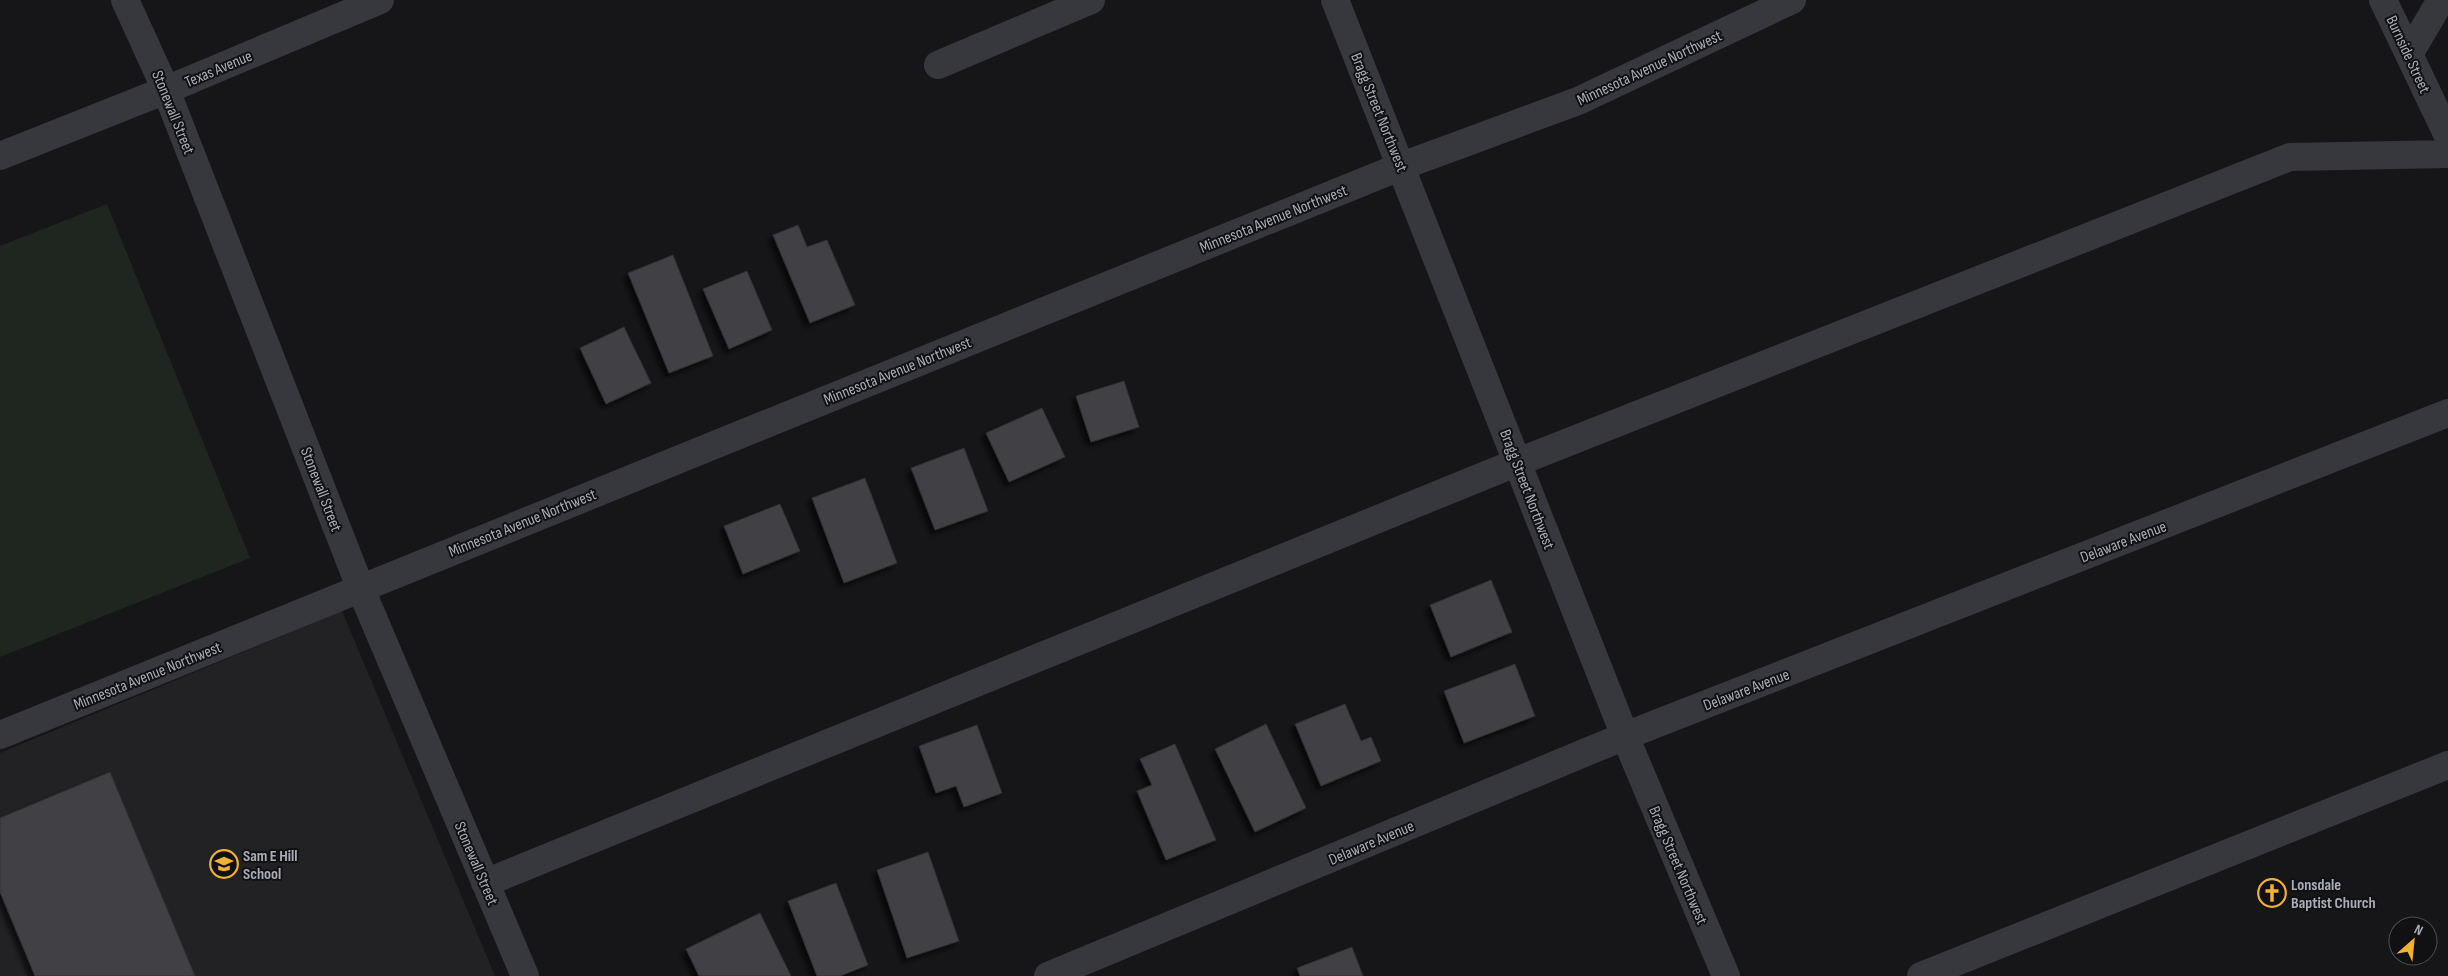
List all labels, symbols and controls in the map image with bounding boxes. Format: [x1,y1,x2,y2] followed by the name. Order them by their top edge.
[2381,13,2434,97] street label: Burnside Street
[1574,26,1725,110] street label: Minnesota Avenue Northwest
[182,47,255,92] street label: Texas Avenue
[1346,50,1411,175] street label: Bragg Street Northwest
[147,68,198,157] street label: Stonewall Street
[1197,181,1350,258] street label: Minnesota Avenue Northwest
[821,333,974,410] street label: Minnesota Avenue Northwest
[1495,427,1558,552] street label: Bragg Street Northwest
[296,445,345,534] street label: Stonewall Street
[446,485,599,562] street label: Minnesota Avenue Northwest
[2078,517,2169,568] street label: Delaware Avenue
[71,638,224,715] street label: Minnesota Avenue Northwest
[1701,665,1792,716] street label: Delaware Avenue
[1644,804,1711,928] street label: Bragg Street Northwest
[1326,817,1417,870] street label: Delaware Avenue
[450,819,502,908] street label: Stonewall Street
[243,847,298,884] place label: Sam E Hill School
[209,849,239,879] school or university icon: Sam E Hill School
[2291,876,2376,913] place label: Lonsdale Baptist Church
[2257,878,2287,908] church icon: Lonsdale Baptist Church
[2388,916,2438,966] north arrow
[2411,921,2426,939] text: N

